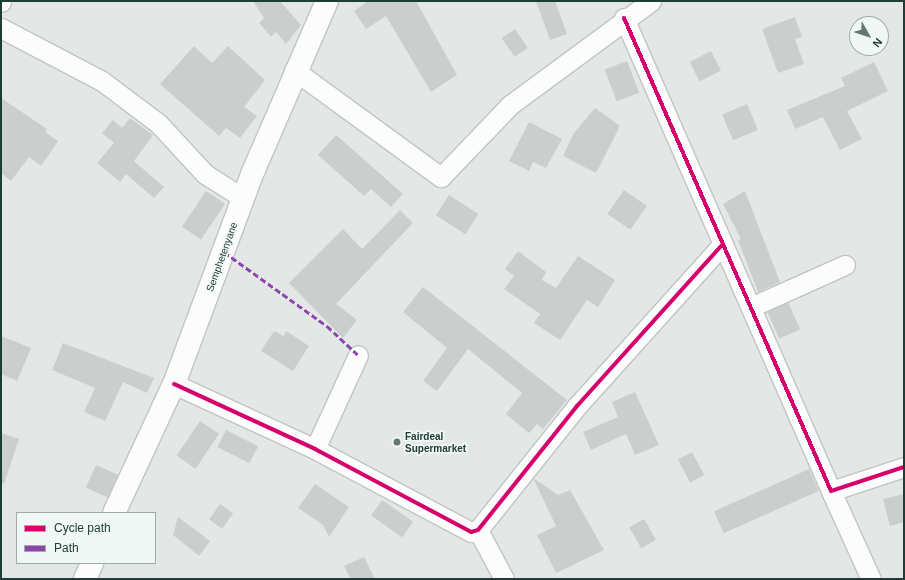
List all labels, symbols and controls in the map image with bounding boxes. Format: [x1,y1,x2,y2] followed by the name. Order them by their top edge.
[849,16,889,56] north arrow
[870,36,885,50] text: N
[204,221,240,293] street label: Semphetenyane
[405,430,466,454] place label: Fairdeal Supermarket
[392,437,402,447] marker: Fairdeal Supermarket
[16,512,156,564] legend
[54,521,111,535] text: Cycle path
[54,541,79,555] text: Path

